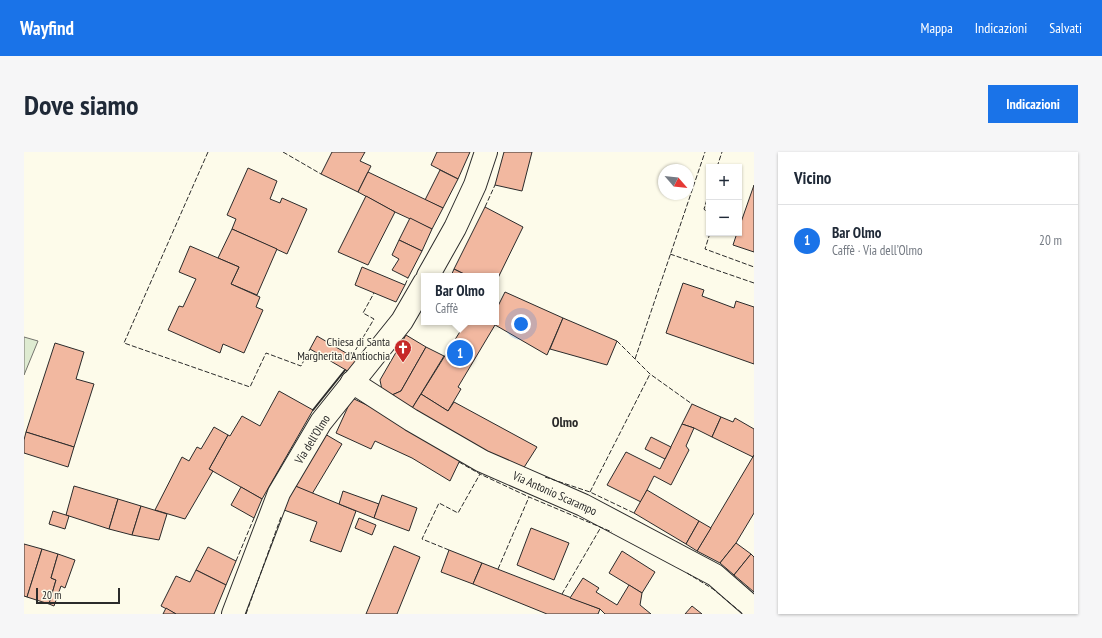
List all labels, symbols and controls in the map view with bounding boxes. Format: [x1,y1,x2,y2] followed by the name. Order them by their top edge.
[20,16,74,40] text: Wayfind
[921,19,953,37] text: Mappa
[975,19,1027,37] text: Indicazioni
[1049,19,1082,37] text: Salvati
[988,85,1078,123] button: Indicazioni
[24,86,139,123] text: Dove siamo
[658,164,694,200] north arrow
[706,164,742,236] map controls
[706,164,742,200] button: +
[794,167,831,189] text: Vicino
[706,200,742,236] button: −
[832,223,881,242] text: Bar Olmo
[804,232,810,249] text: 1
[1039,232,1062,249] text: 20 m
[832,242,923,259] text: Caffè · Via dell’Olmo
[421,273,499,325] popup
[435,281,485,300] text: Bar Olmo
[435,300,458,317] text: Caffè
[511,314,531,334] your location
[297,334,390,363] place label: Chiesa di Santa Margherita d'Antiochia
[393,338,413,363] church icon: Chiesa di Santa Margherita d'Antiochia
[447,338,473,368] pin: 1
[290,412,333,467] street label: Via dell’Olmo
[552,413,578,431] district label: Olmo
[510,467,599,518] street label: Via Antonio Scarampo
[36,586,120,605] scale bar
[42,588,61,602] text: 20 m

